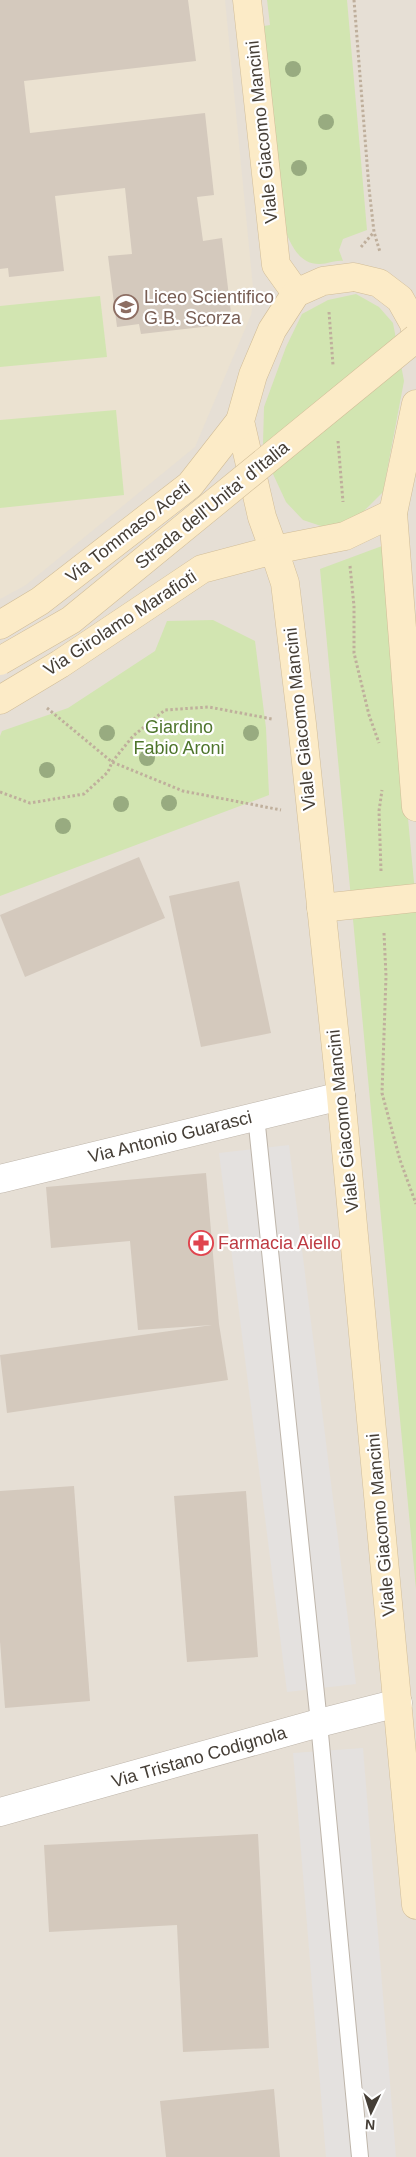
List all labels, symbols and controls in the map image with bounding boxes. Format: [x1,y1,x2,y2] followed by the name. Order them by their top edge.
[242,40,282,224] street label: Viale Giacomo Mancini
[144,287,274,328] place label: Liceo Scientifico G.B. Scorza
[113,294,139,320] school or university icon: Liceo Scientifico G.B. Scorza
[131,436,293,573] street label: Strada dell'Unita' d'Italia
[62,477,194,587] street label: Via Tommaso Aceti
[40,566,200,680] street label: Via Girolamo Marafioti
[280,627,320,811] street label: Viale Giacomo Mancini
[133,717,225,758] park label: Giardino Fabio Aroni
[323,1029,363,1213] street label: Viale Giacomo Mancini
[86,1107,254,1167] street label: Via Antonio Guarasci
[188,1230,214,1256] pharmacy icon: Farmacia Aiello
[218,1233,341,1253] place label: Farmacia Aiello
[363,1433,399,1617] street label: Viale Giacomo Mancini
[109,1722,290,1792] street label: Via Tristano Codignola
[346,2087,396,2137] north arrow
[364,2117,376,2133] text: N

